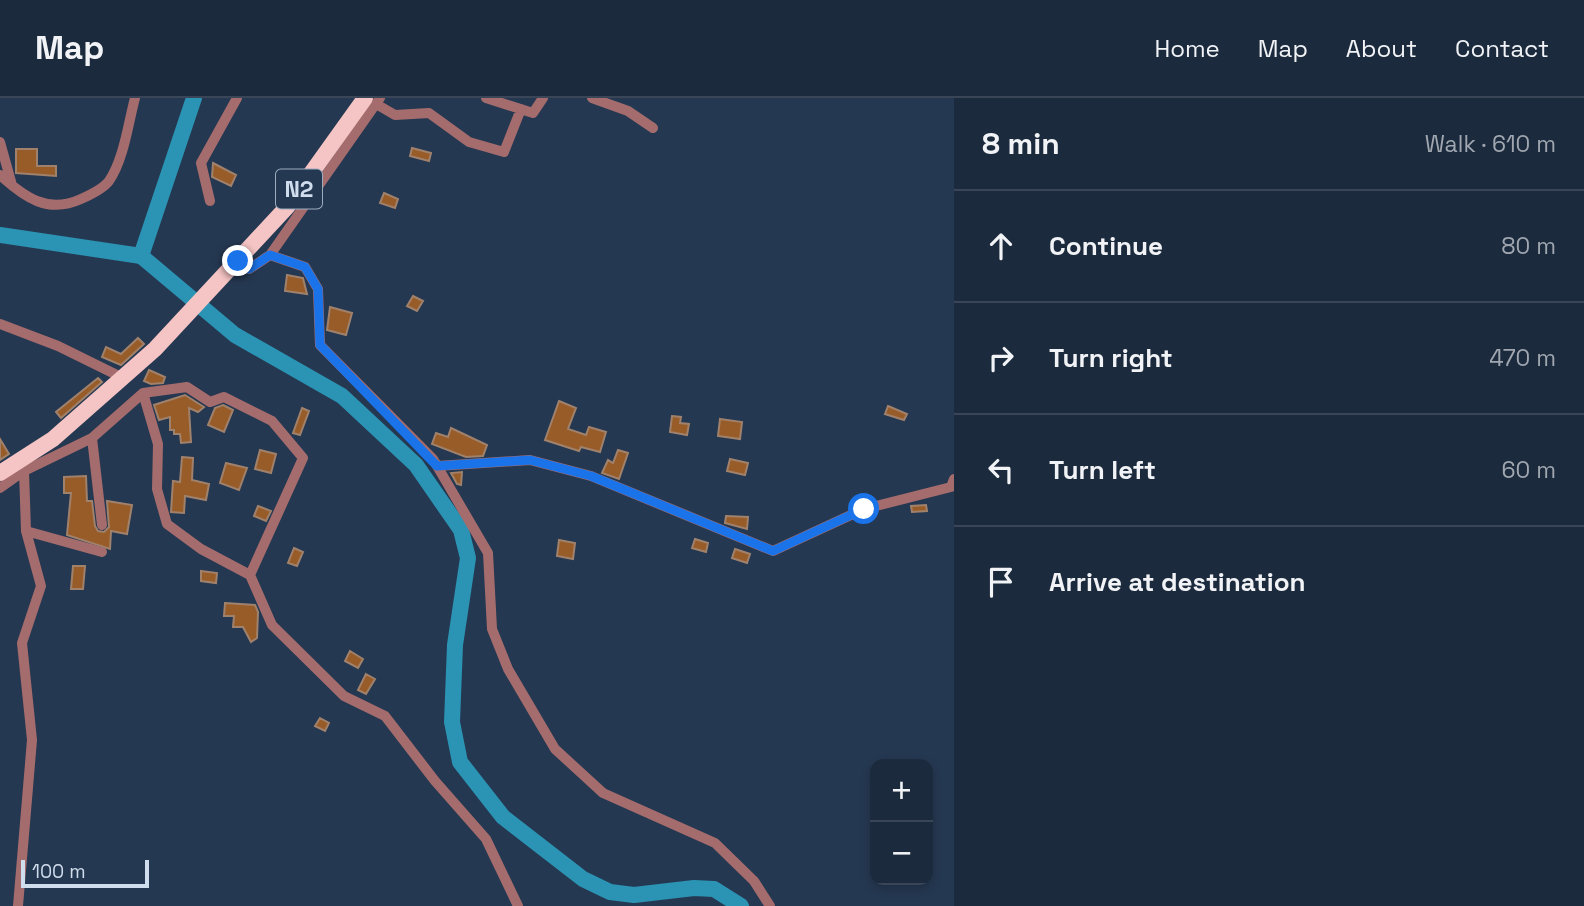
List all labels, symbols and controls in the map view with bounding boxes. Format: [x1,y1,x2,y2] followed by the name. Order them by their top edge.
[35,27,104,69] text: Map
[1154,33,1220,64] text: Home
[1258,33,1308,64] text: Map
[1346,33,1417,64] text: About
[1455,33,1549,64] text: Contact
[982,124,1060,163] text: 8 min
[1425,129,1556,159] text: Walk · 610 m
[276,170,322,208] road number: N2
[982,227,1020,265] icon: ahead
[1049,229,1163,263] text: Continue
[1501,231,1556,261] text: 80 m
[222,245,253,276] route end
[982,339,1020,377] icon: right
[1049,341,1173,375] text: Turn right
[1489,343,1556,373] text: 470 m
[982,451,1020,489] icon: left
[1049,453,1156,487] text: Turn left
[1501,455,1556,485] text: 60 m
[848,493,879,524] route start
[982,563,1020,601] icon: arrive
[1049,565,1306,599] text: Arrive at destination
[870,759,933,885] map controls
[870,759,933,822] button: +
[870,822,933,885] button: −
[21,857,149,889] scale bar
[32,859,86,884] text: 100 m

